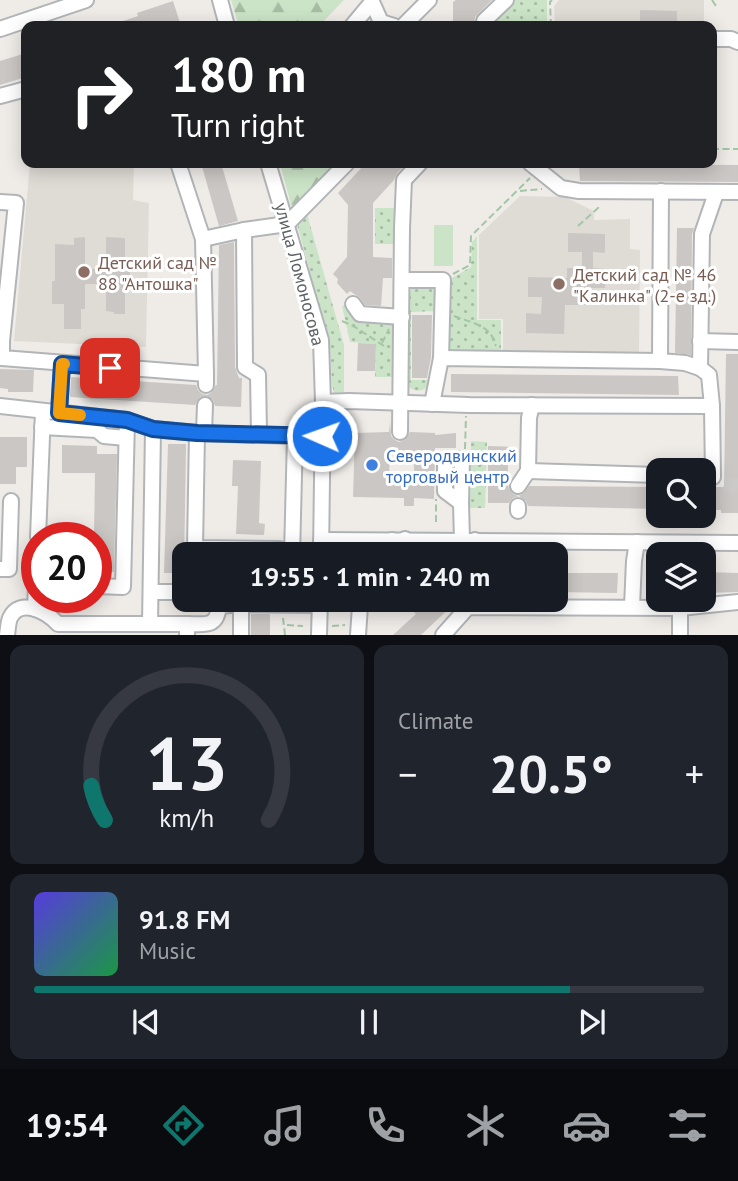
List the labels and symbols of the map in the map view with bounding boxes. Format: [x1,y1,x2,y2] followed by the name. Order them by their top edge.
[270,200,330,348] street label: улица Ломоносова
[98,251,217,295] place label: Детский сад № 88 "Антошка"
[573,263,716,307] place label: Детский сад № 46 "Калинка" (2-е зд.)
[76,264,92,280] marker: Детский сад № 88 "Антошка"
[551,276,567,292] marker: Детский сад № 46 "Калинка" (2-е зд.)
[80,338,140,398] pin
[285,399,359,473] position arrow
[386,444,517,488] place label: Северодвинский торговый центр
[364,457,380,473] marker: Северодвинский торговый центр
[21,522,112,613] speed limit sign: 20

